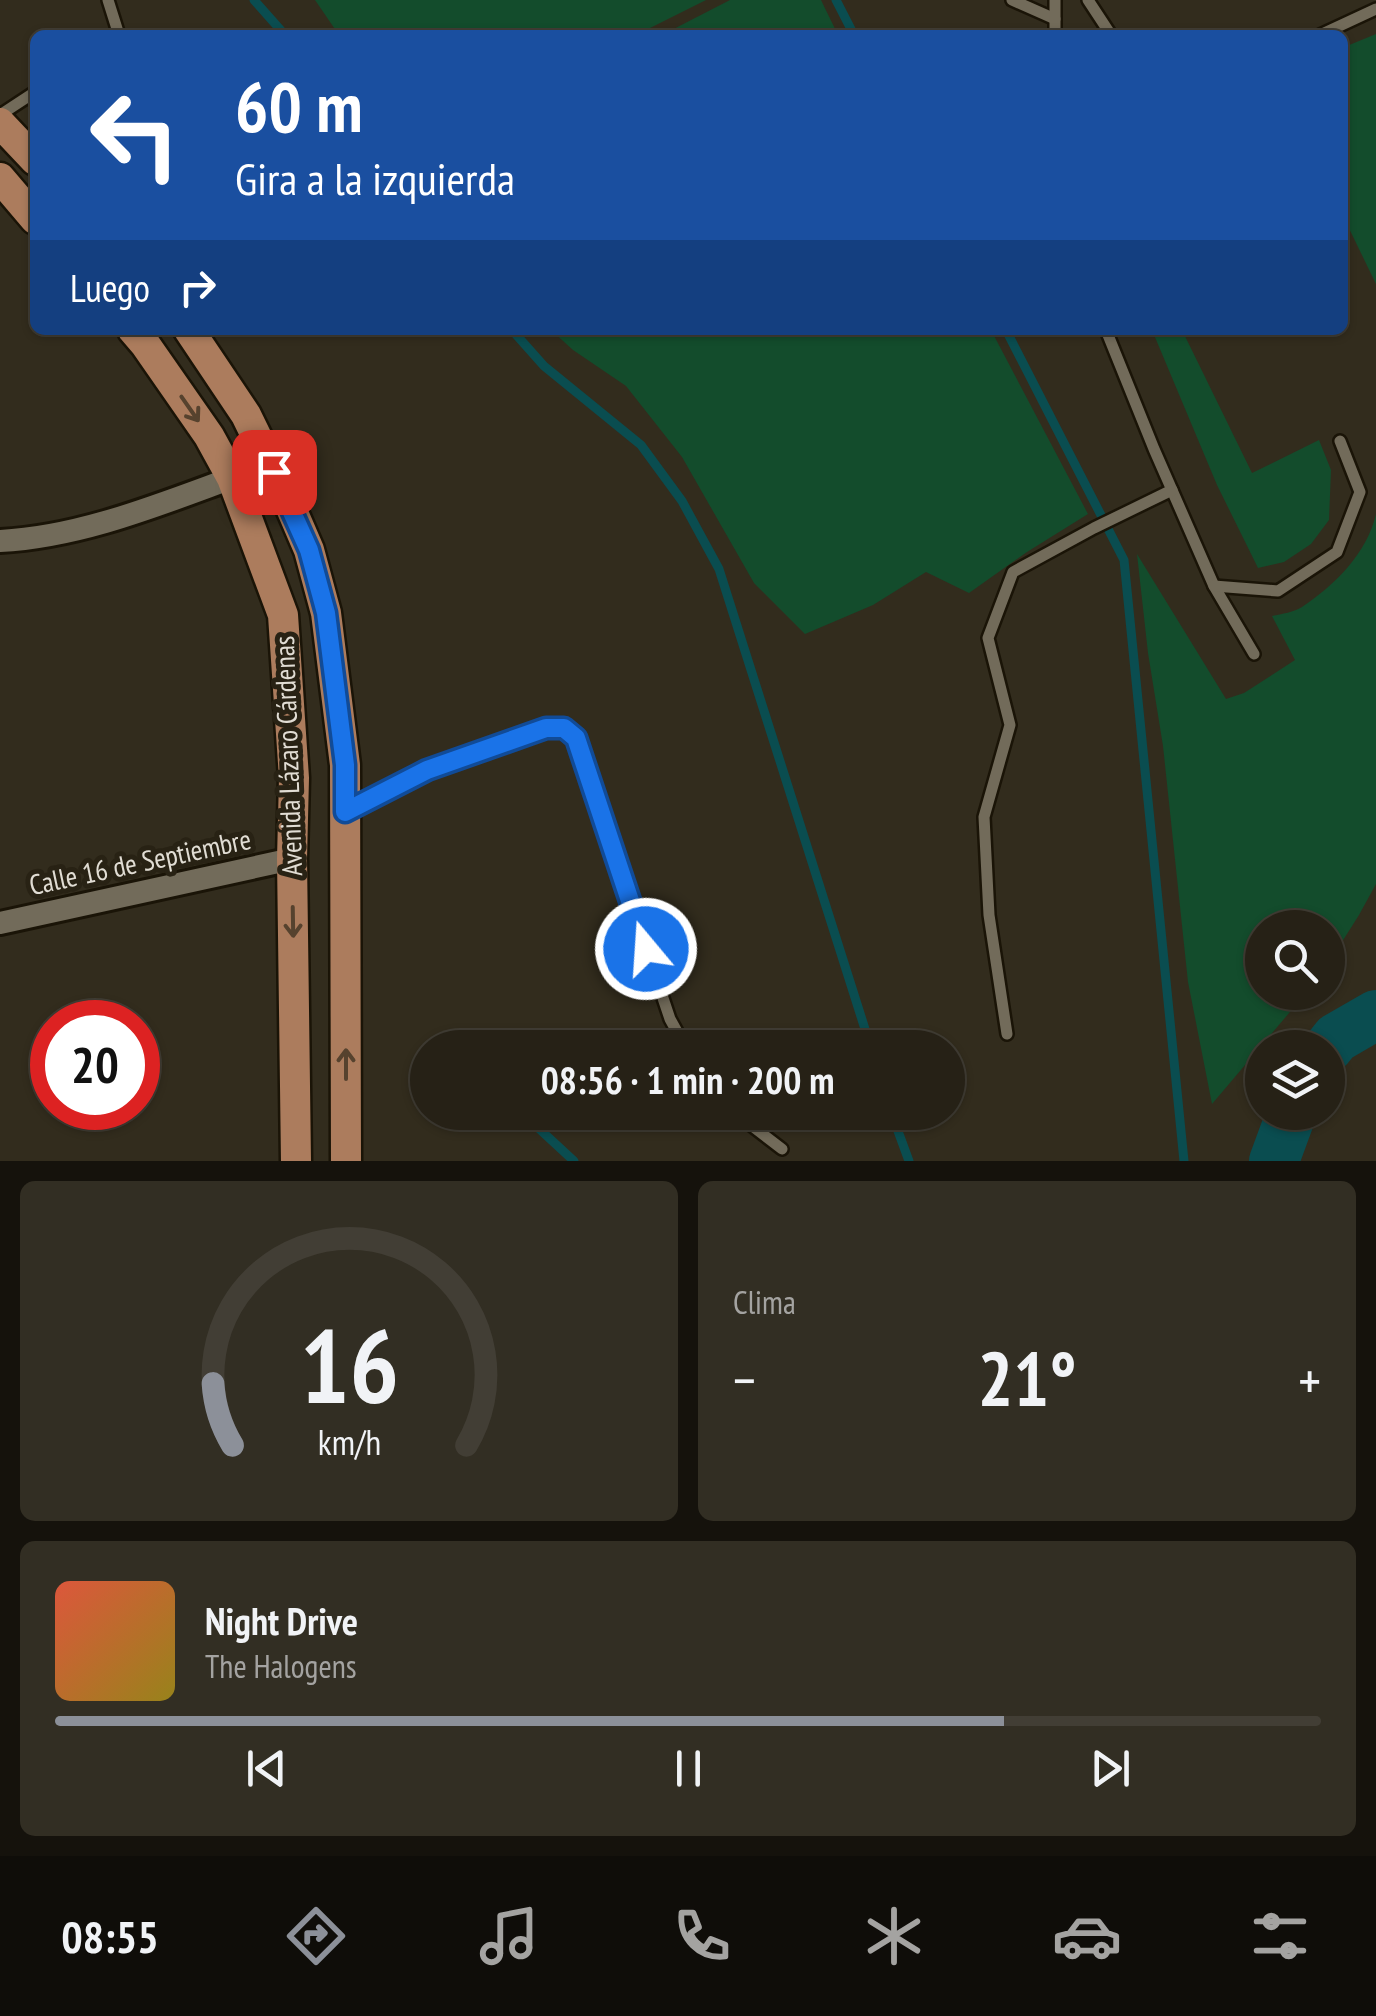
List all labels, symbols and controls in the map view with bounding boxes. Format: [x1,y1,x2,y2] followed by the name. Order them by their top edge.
[235,61,363,151] text: 60 m
[70,70,200,200] icon: left
[235,149,515,207] text: Gira a la izquierda
[170,260,225,315] icon: right
[70,263,150,312] text: Luego
[179,394,200,422] one-way arrow
[232,430,317,515] pin
[247,445,302,500] icon: arrive
[265,635,310,877] street label: Avenida Lázaro Cárdenas
[26,820,254,903] street label: Calle 16 de Septiembre
[594,897,698,1001] position arrow
[284,906,302,938] one-way arrow
[1245,910,1345,1130] map controls
[1245,910,1345,1010] button: search
[30,1000,160,1130] speed limit sign: 20
[1245,1030,1345,1130] button: layers
[336,1048,356,1080] one-way arrow
[541,1055,834,1104] text: 08:56 · 1 min · 200 m
[733,1281,796,1323] text: Clima
[299,1297,399,1432] text: 16
[977,1330,1077,1427] text: 21°
[733,1344,756,1415] text: −
[1298,1344,1321,1415] text: +
[317,1419,381,1465] text: km/h
[205,1596,358,1645] text: Night Drive
[205,1645,357,1687] text: The Halogens
[239,1741,294,1796] icon: previous
[661,1741,716,1796] icon: pause
[1083,1741,1138,1796] icon: next
[281,1901,351,1971] icon: directions
[474,1901,544,1971] icon: music
[667,1901,737,1971] icon: phone
[859,1901,929,1971] icon: climate
[1052,1901,1122,1971] icon: car
[1245,1901,1315,1971] icon: filters
[61,1907,159,1965] text: 08:55

